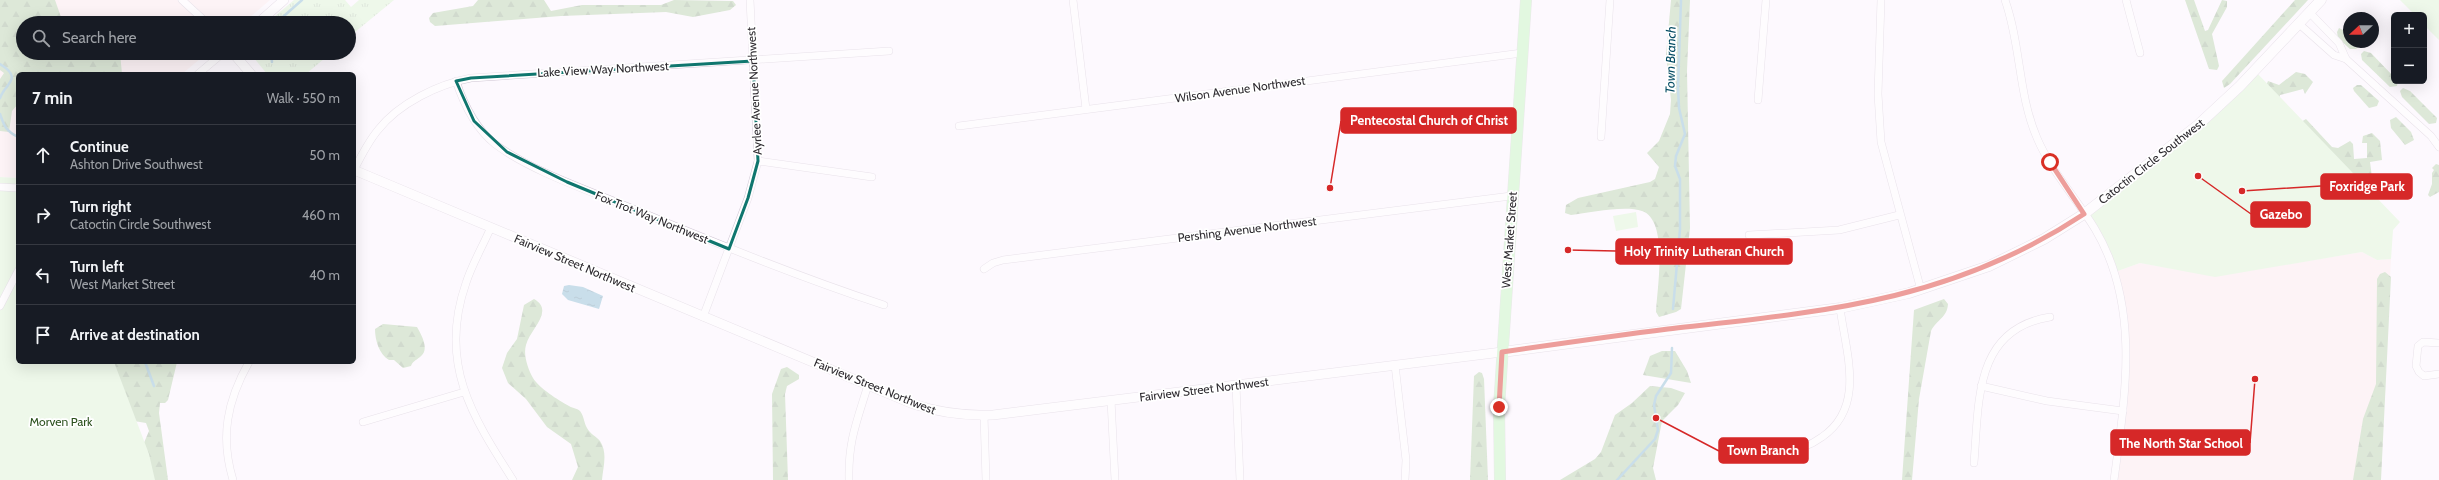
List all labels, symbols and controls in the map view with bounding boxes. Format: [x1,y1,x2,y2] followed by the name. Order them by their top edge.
[2343,12,2379,48] north arrow
[2391,12,2427,84] map controls
[2391,12,2427,48] button: +
[16,16,356,60] search box
[1661,26,1679,94] water label: Town Branch
[30,27,52,49] icon: search
[743,27,765,155] street label: Ayrlee Avenue Northwest
[62,29,137,47] text: Search here
[2391,48,2427,84] button: −
[537,58,669,80] street label: Lake View Way Northwest
[1174,72,1306,106] street label: Wilson Avenue Northwest
[32,88,73,108] text: 7 min
[267,90,340,106] text: Walk · 550 m
[1341,108,1516,133] callout: Pentecostal Church of Christ
[1350,112,1509,128] text: Pentecostal Church of Christ
[2095,115,2207,207] street label: Catoctin Circle Southwest
[70,138,129,156] text: Continue
[32,144,54,166] icon: ahead
[310,147,340,163] text: 50 m
[2041,153,2059,171] route start
[70,156,203,172] text: Ashton Drive Southwest
[2321,174,2412,199] callout: Foxridge Park
[2329,178,2405,194] text: Foxridge Park
[593,187,711,247] street label: Fox Trot Way Northwest
[1498,191,1520,289] street label: West Market Street
[70,198,131,216] text: Turn right
[2251,202,2310,227] callout: Gazebo
[32,204,54,226] icon: right
[2260,206,2303,222] text: Gazebo
[302,207,340,223] text: 460 m
[1177,213,1317,245] street label: Pershing Avenue Northwest
[70,216,211,232] text: Catoctin Circle Southwest
[512,231,638,295] street label: Fairview Street Northwest
[1616,239,1792,264] callout: Holy Trinity Lutheran Church
[1624,243,1784,259] text: Holy Trinity Lutheran Church
[70,258,124,276] text: Turn left
[32,264,54,286] icon: left
[309,267,340,283] text: 40 m
[70,276,175,292] text: West Market Street
[32,324,54,346] icon: arrive
[70,326,200,344] text: Arrive at destination
[812,355,938,417] street label: Fairview Street Northwest
[1138,374,1270,404] street label: Fairview Street Northwest
[1490,398,1508,416] route end
[30,414,93,429] park label: Morven Park
[2111,430,2250,455] callout: The North Star School
[2119,435,2243,451] text: The North Star School
[1719,438,1808,463] callout: Town Branch
[1727,442,1799,458] text: Town Branch

